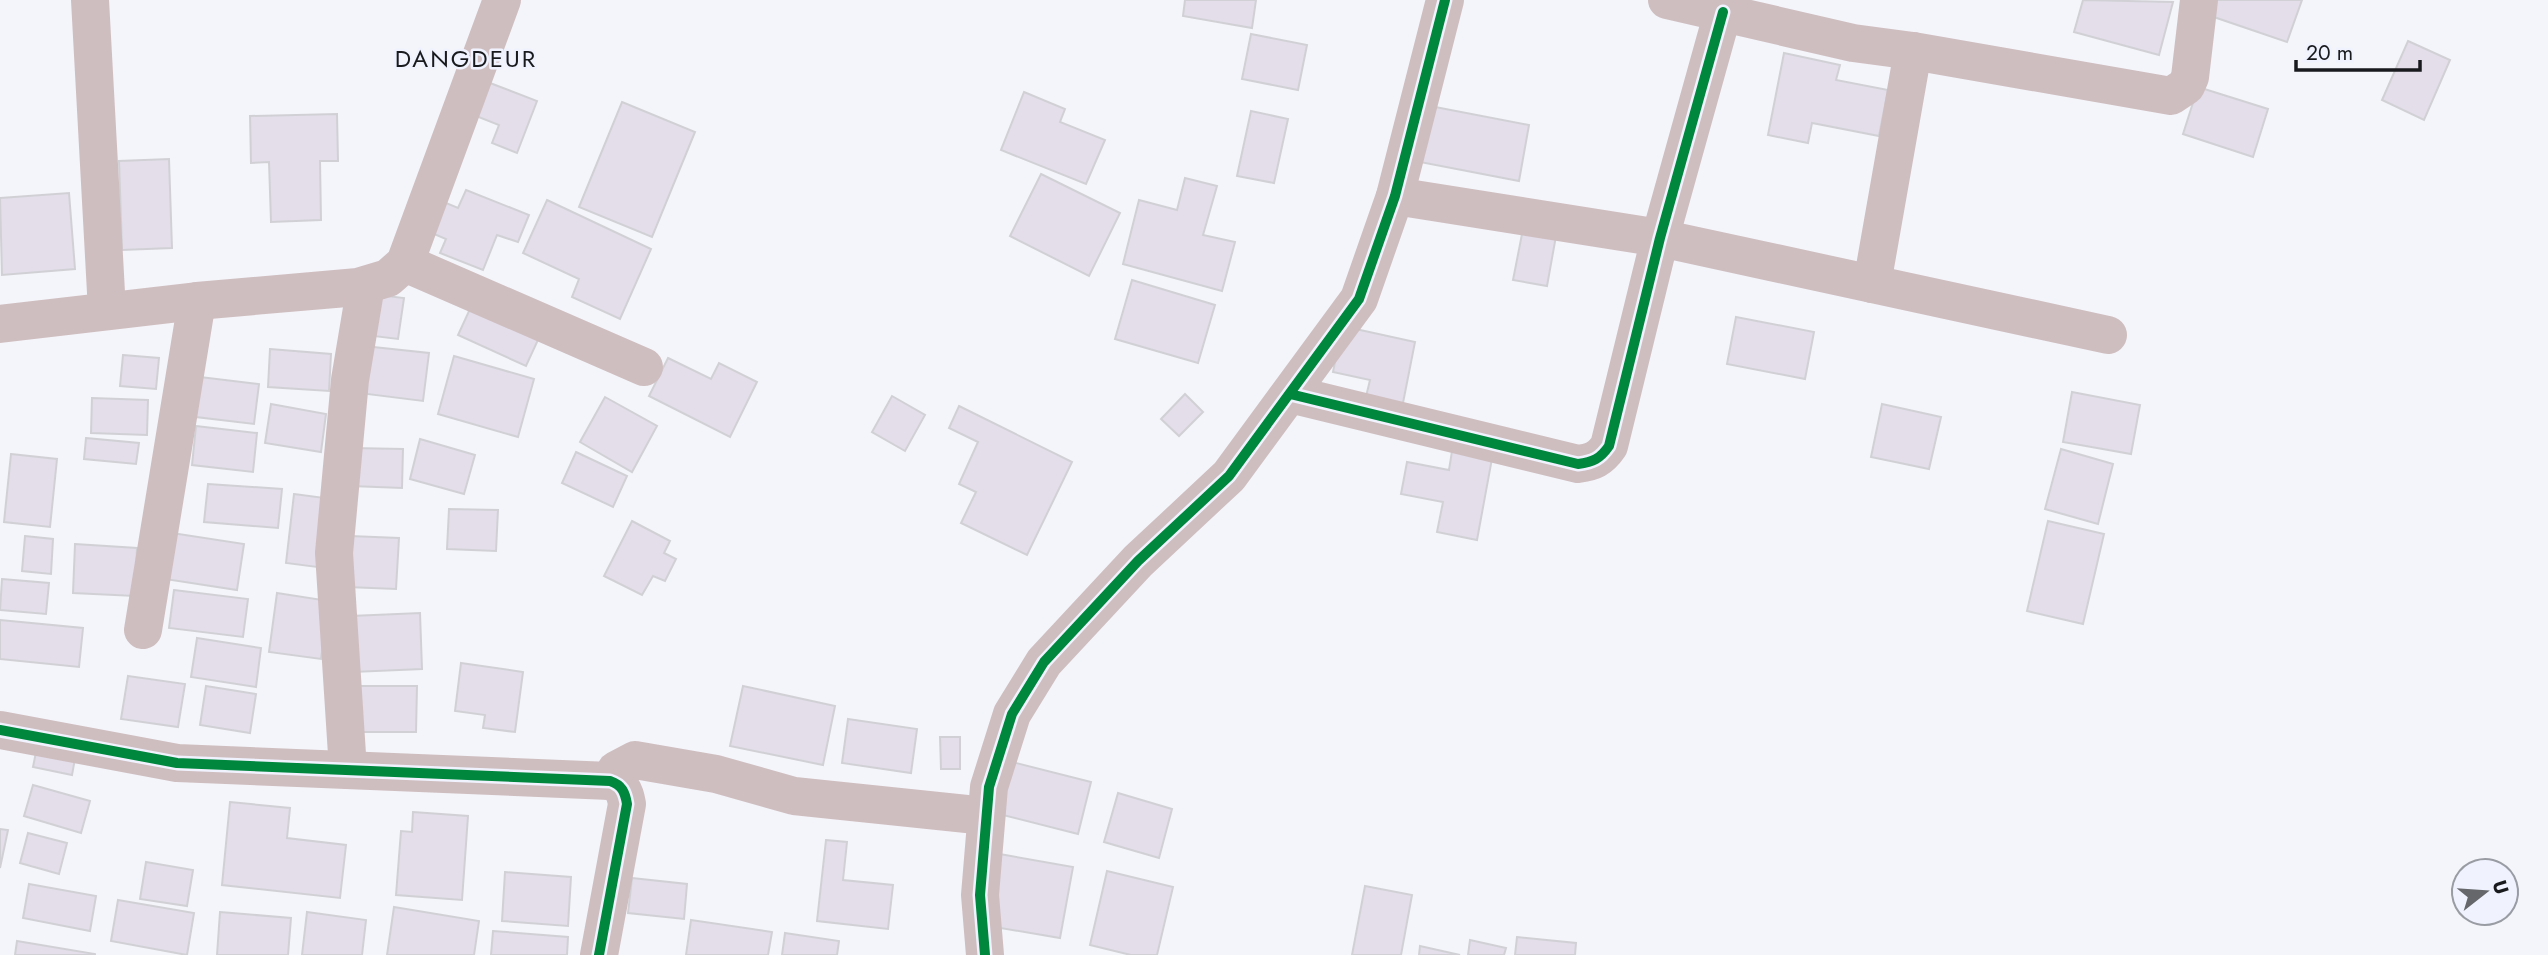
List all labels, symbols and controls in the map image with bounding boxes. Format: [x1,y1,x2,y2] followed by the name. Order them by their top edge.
[2296,28,2420,72] scale bar
[2306,38,2353,68] text: 20 m
[395,41,537,76] district label: DANGDEUR
[2450,857,2520,927] north arrow
[2486,877,2516,897] text: U

